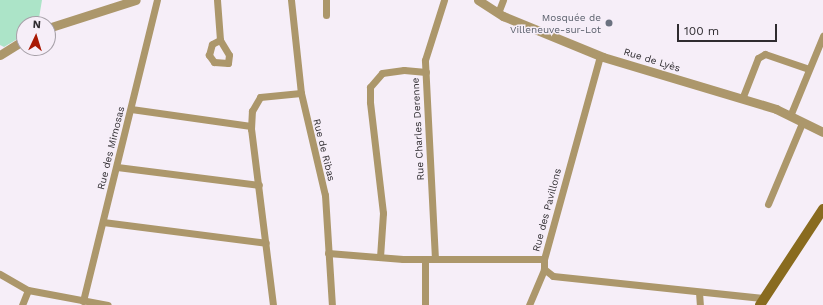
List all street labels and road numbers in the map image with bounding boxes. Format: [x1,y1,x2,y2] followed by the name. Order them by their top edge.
[622,46,682,74] street label: Rue de Lyès
[409,77,427,181] street label: Rue Charles Derenne
[95,105,127,191] street label: Rue des Mimosas
[310,118,338,182] street label: Rue de Ribas
[530,167,564,253] street label: Rue des Pavillons

